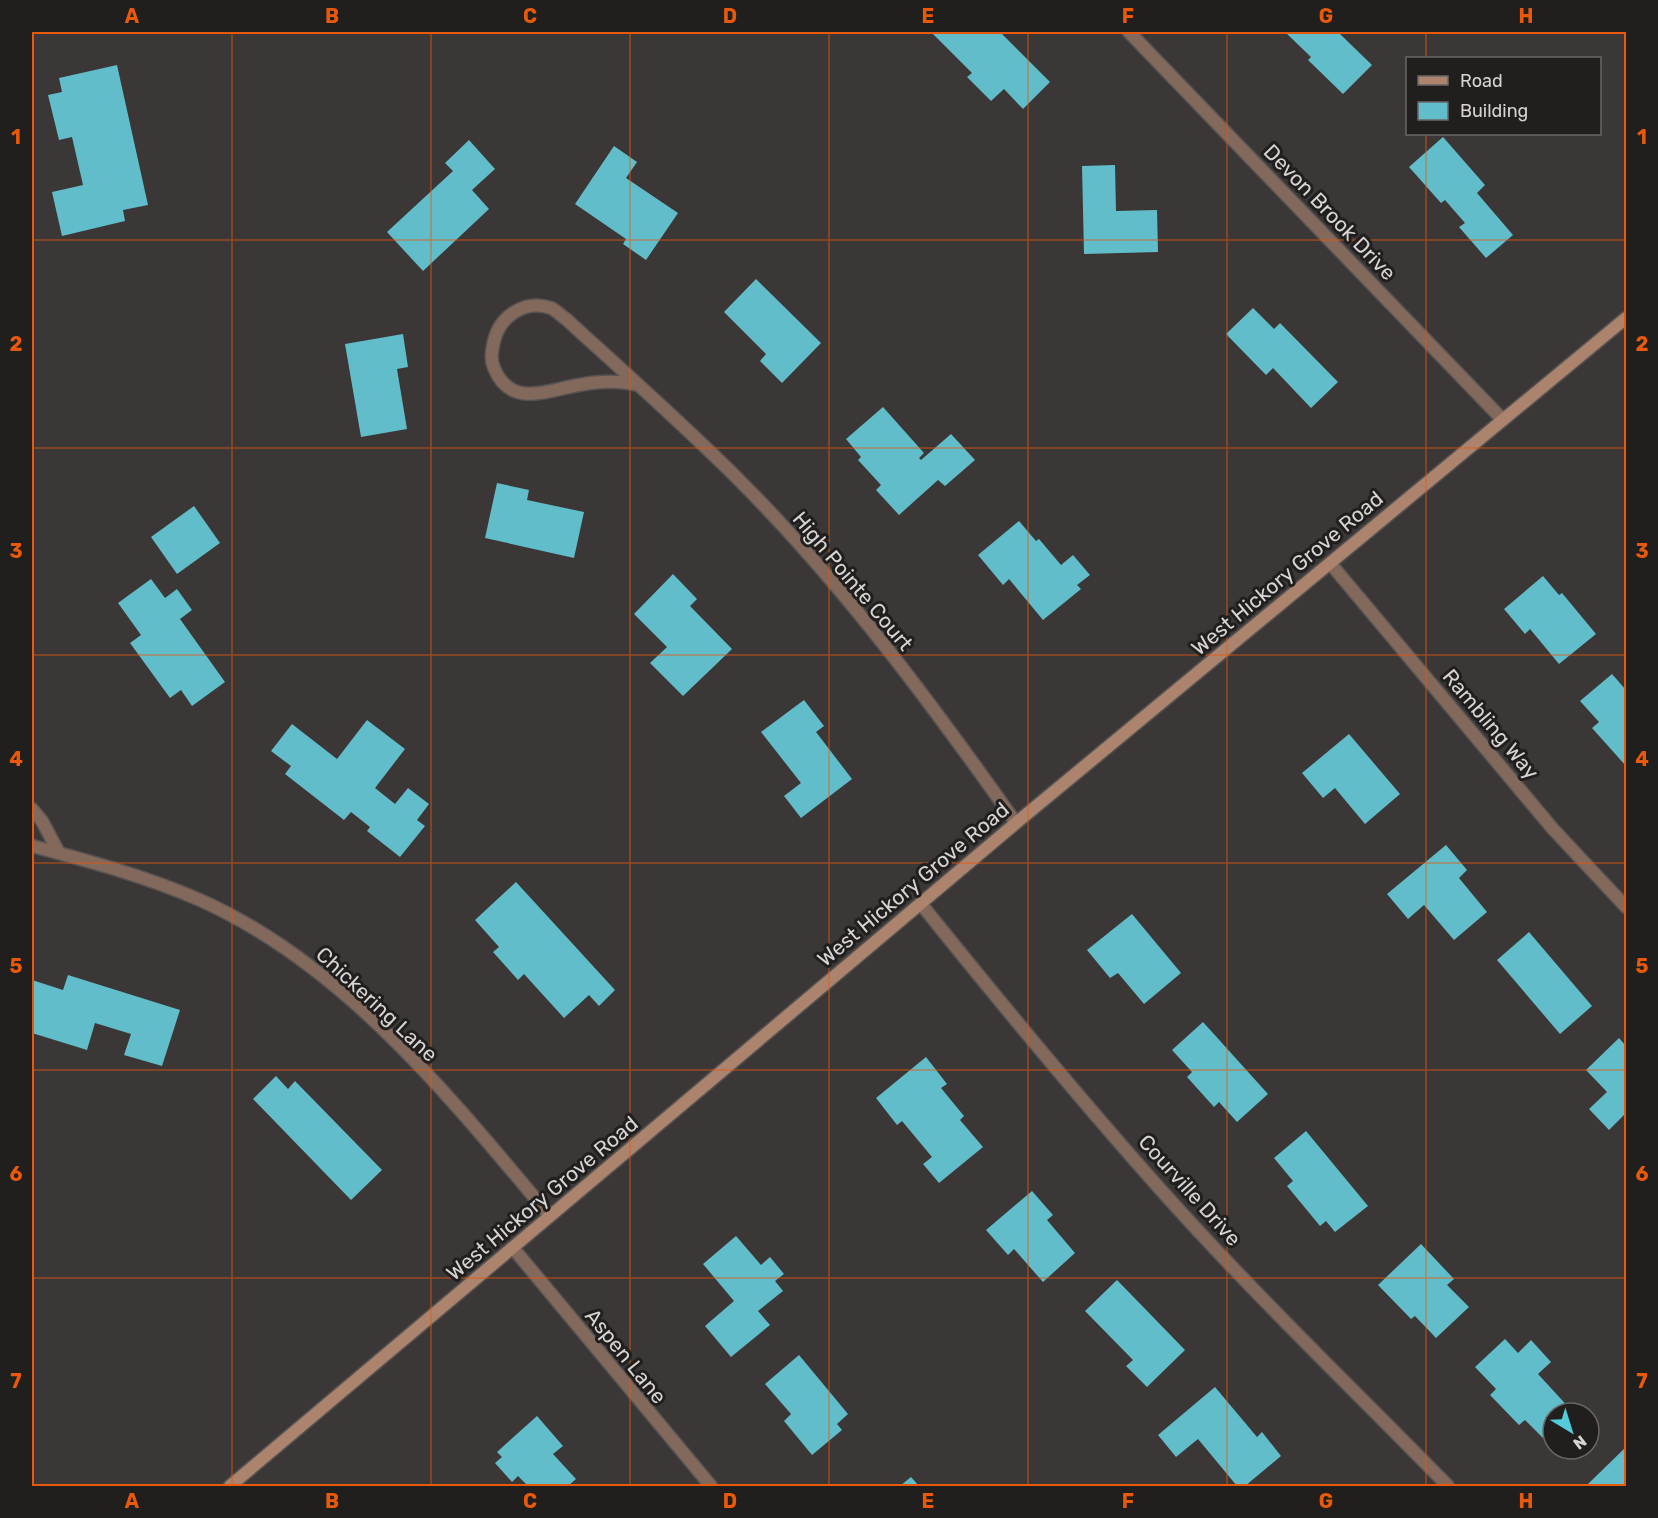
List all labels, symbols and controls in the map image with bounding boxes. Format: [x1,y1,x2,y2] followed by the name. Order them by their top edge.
[125,4,140,28] text: A
[325,4,339,28] text: B
[523,4,537,28] text: C
[723,4,737,28] text: D
[922,4,934,28] text: E
[1122,4,1134,28] text: F
[1319,4,1333,28] text: G
[1519,4,1533,28] text: H
[1406,57,1601,135] legend
[1460,70,1503,92] text: Road
[1460,100,1528,122] text: Building
[11,125,21,149] text: 1
[1637,125,1647,149] text: 1
[1259,139,1401,285] street label: Devon Brook Drive
[10,332,23,356] text: 2
[1636,332,1649,356] text: 2
[1186,486,1388,660] street label: West Hickory Grove Road
[788,506,918,656] street label: High Pointe Court
[9,539,23,563] text: 3
[1635,539,1649,563] text: 3
[1438,664,1545,784] street label: Rambling Way
[9,747,23,771] text: 4
[1635,747,1649,771] text: 4
[812,797,1014,971] street label: West Hickory Grove Road
[311,941,443,1067] street label: Chickering Lane
[10,954,23,978] text: 5
[1636,954,1649,978] text: 5
[441,1111,643,1285] street label: West Hickory Grove Road
[1134,1129,1246,1251] street label: Courville Drive
[9,1162,23,1186] text: 6
[1635,1162,1649,1186] text: 6
[580,1304,672,1408] street label: Aspen Lane
[10,1369,22,1393] text: 7
[1636,1369,1648,1393] text: 7
[1541,1401,1601,1461] north arrow
[1570,1431,1590,1453] text: N
[125,1489,140,1513] text: A
[325,1489,339,1513] text: B
[523,1489,537,1513] text: C
[723,1489,737,1513] text: D
[922,1489,934,1513] text: E
[1122,1489,1134,1513] text: F
[1319,1489,1333,1513] text: G
[1519,1489,1533,1513] text: H

